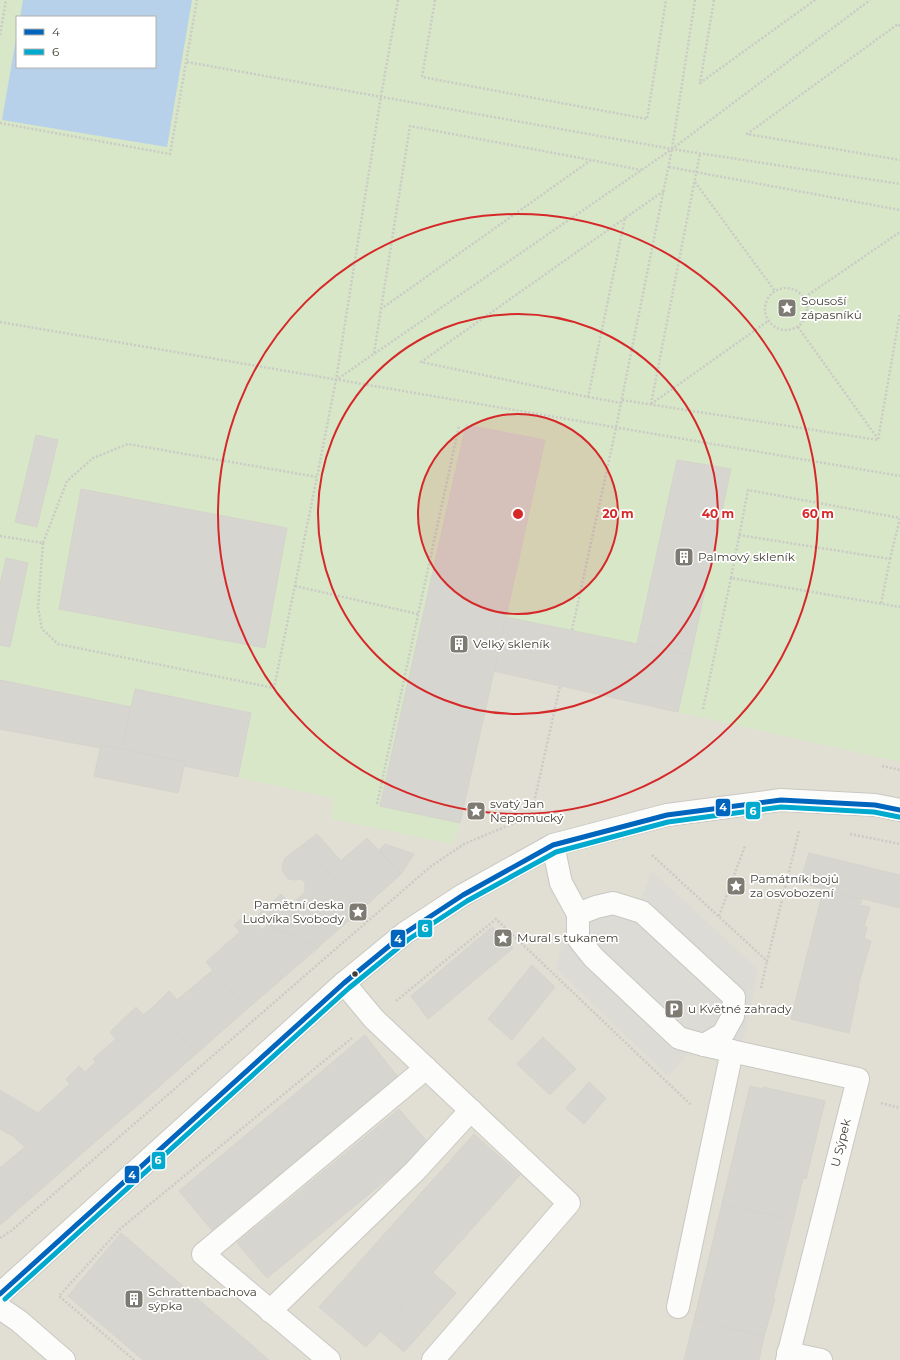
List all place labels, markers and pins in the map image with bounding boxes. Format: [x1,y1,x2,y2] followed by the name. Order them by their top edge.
[801,293,862,322] place label: Sousoší zápasníků
[776,297,798,319] place icon: Sousoší zápasníků
[511,507,525,521] centre of rings
[673,546,695,568] building icon: Palmový skleník
[698,549,796,564] place label: Palmový skleník
[448,633,470,655] building icon: Velký skleník
[473,636,551,651] place label: Velký skleník
[490,796,564,825] place label: svatý Jan Nepomucký
[465,800,487,822] place icon: svatý Jan Nepomucký
[750,871,839,900] place label: Památník bojů za osvobození
[725,875,747,897] place icon: Památník bojů za osvobození
[242,897,344,926] place label: Pamětní deska Ludvíka Svobody
[347,901,369,923] place icon: Pamětní deska Ludvíka Svobody
[492,927,514,949] place icon: Mural s tukanem
[517,930,618,945] place label: Mural s tukanem
[350,969,360,979] unlabelled marker
[663,998,685,1020] parking icon: u Květné zahrady
[688,1001,792,1016] place label: u Květné zahrady
[148,1284,257,1313] place label: Schrattenbachova sýpka
[123,1288,145,1310] building icon: Schrattenbachova sýpka

